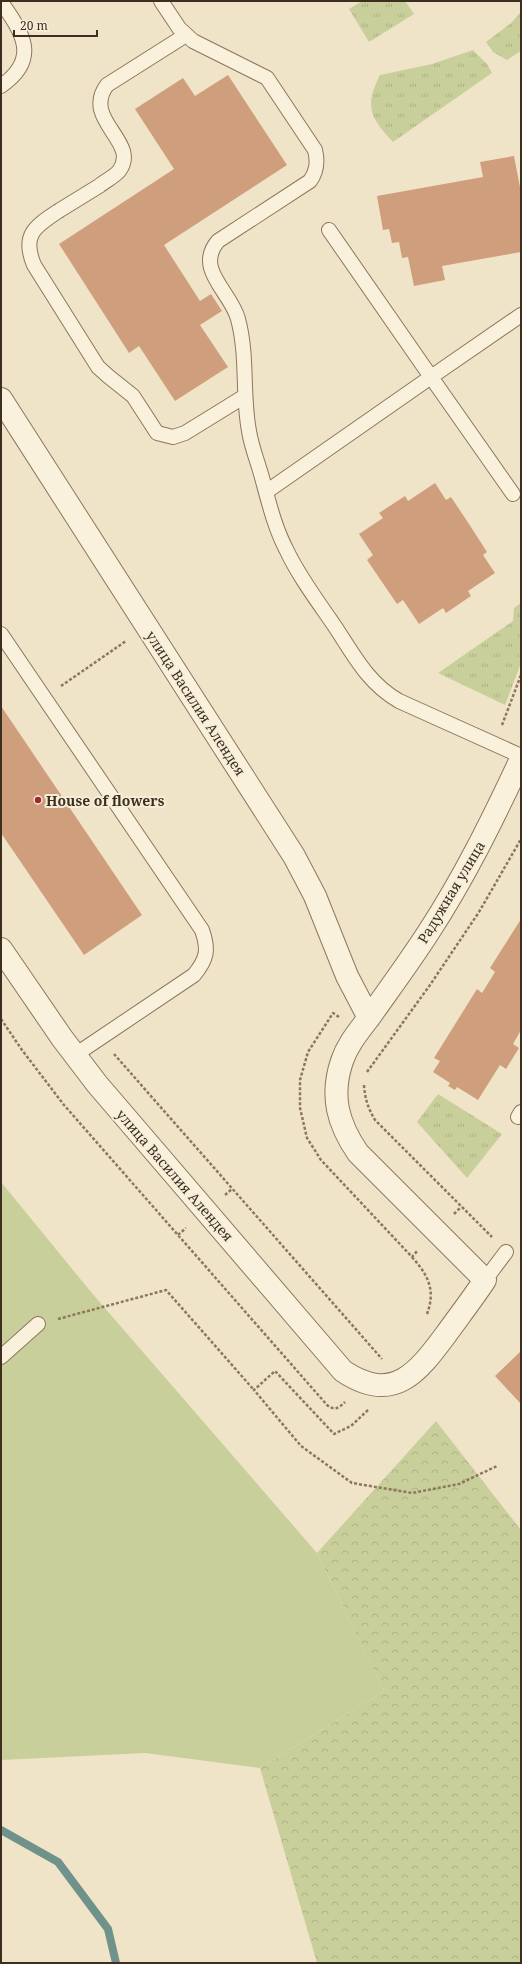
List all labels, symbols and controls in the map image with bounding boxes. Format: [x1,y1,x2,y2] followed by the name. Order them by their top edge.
[14,12,97,38] scale bar
[20,17,48,34] text: 20 m
[142,627,250,779] street label: улица Василия Алендея
[46,791,165,810] place label: House of flowers
[33,795,43,805] marker: House of flowers
[413,837,489,947] street label: Радужная улица
[112,1105,238,1245] street label: улица Василия Алендея

